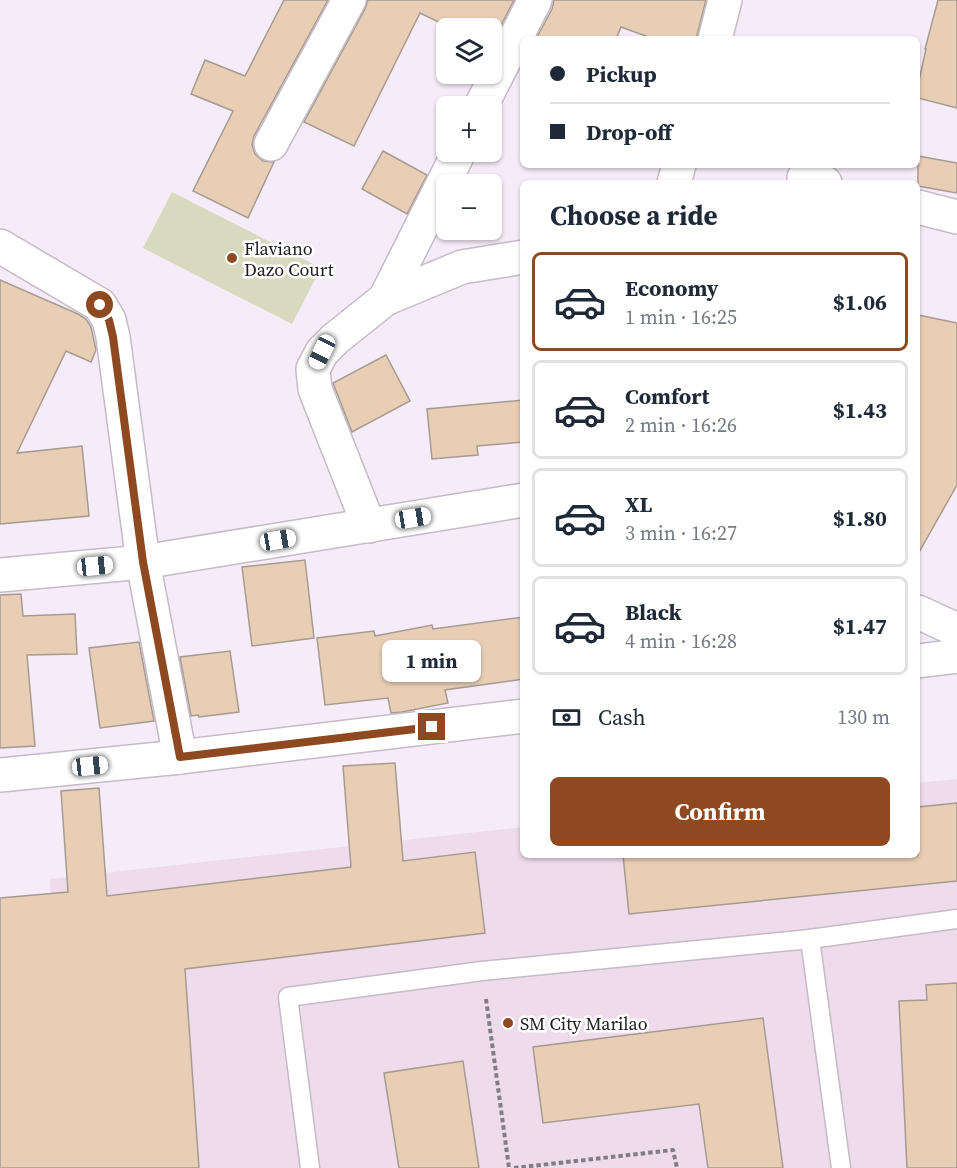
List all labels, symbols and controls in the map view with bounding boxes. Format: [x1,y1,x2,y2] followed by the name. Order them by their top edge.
[436,18,502,240] map controls
[436,18,502,84] button: layers
[586,59,657,89] text: Pickup
[436,96,502,162] button: +
[586,117,672,147] text: Drop-off
[436,174,502,240] button: −
[550,197,718,234] text: Choose a ride
[244,236,334,282] place label: Flaviano Dazo Court
[225,251,239,265] marker: Flaviano Dazo Court
[625,273,719,303] text: Economy
[553,275,607,329] icon: car
[833,287,887,317] text: $1.06
[86,291,113,318] route start
[625,303,737,331] text: 1 min · 16:25
[306,332,338,372] car
[625,381,709,411] text: Comfort
[553,383,607,437] icon: car
[833,395,887,425] text: $1.43
[625,411,737,439] text: 2 min · 16:26
[625,489,652,519] text: XL
[553,491,607,545] icon: car
[833,503,887,533] text: $1.80
[394,506,432,530] car
[625,519,737,547] text: 3 min · 16:27
[259,528,297,552] car
[76,555,114,577] car
[625,597,682,627] text: Black
[553,599,607,653] icon: car
[833,611,887,641] text: $1.47
[625,627,737,655] text: 4 min · 16:28
[382,640,482,682] callout: 1 min
[406,647,457,675] text: 1 min
[550,701,583,734] icon: cash
[598,702,646,732] text: Cash
[837,703,890,731] text: 130 m
[418,713,445,740] route end
[71,755,109,777] car
[550,777,890,846] button: Confirm
[520,1011,648,1036] place label: SM City Marilao
[501,1016,515,1030] marker: SM City Marilao

